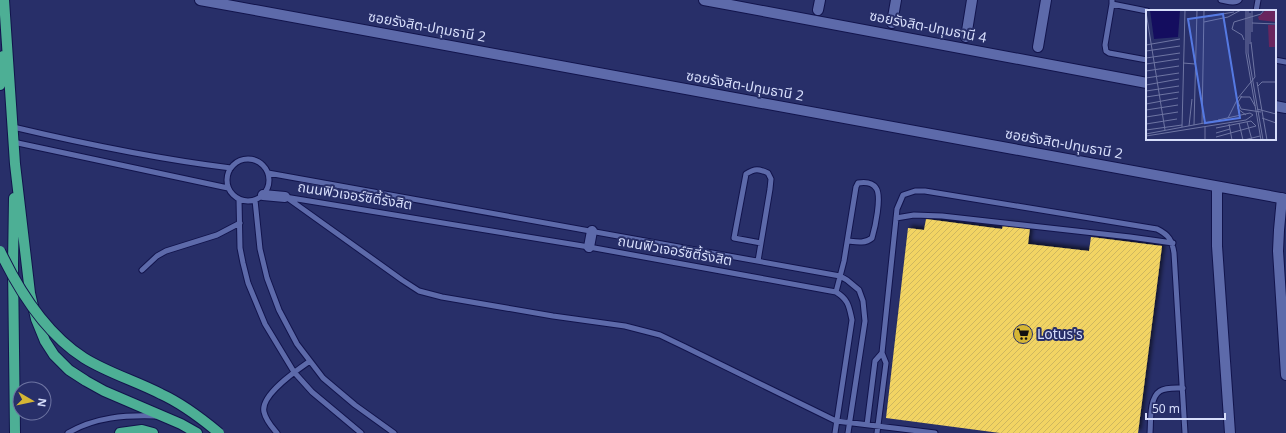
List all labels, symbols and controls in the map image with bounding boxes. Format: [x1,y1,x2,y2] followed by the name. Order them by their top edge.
[868,5,988,49] street label: ซอยรังสิต-ปทุมธานี 4
[367,6,487,48] street label: ซอยรังสิต-ปทุมธานี 2
[1146,10,1276,140] inset map
[685,65,805,107] street label: ซอยรังสิต-ปทุมธานี 2
[1004,123,1124,165] street label: ซอยรังสิต-ปทุมธานี 2
[296,177,414,215] street label: ถนนฟิวเจอร์ซิตี้รังสิต
[616,231,734,271] street label: ถนนฟิวเจอร์ซิตี้รังสิต
[1012,323,1034,345] supermarket icon: Lotus's
[1037,324,1083,345] place label: Lotus's
[12,381,52,421] north arrow
[1146,395,1225,421] scale bar
[32,397,50,408] text: N
[1152,400,1180,418] text: 50 m

